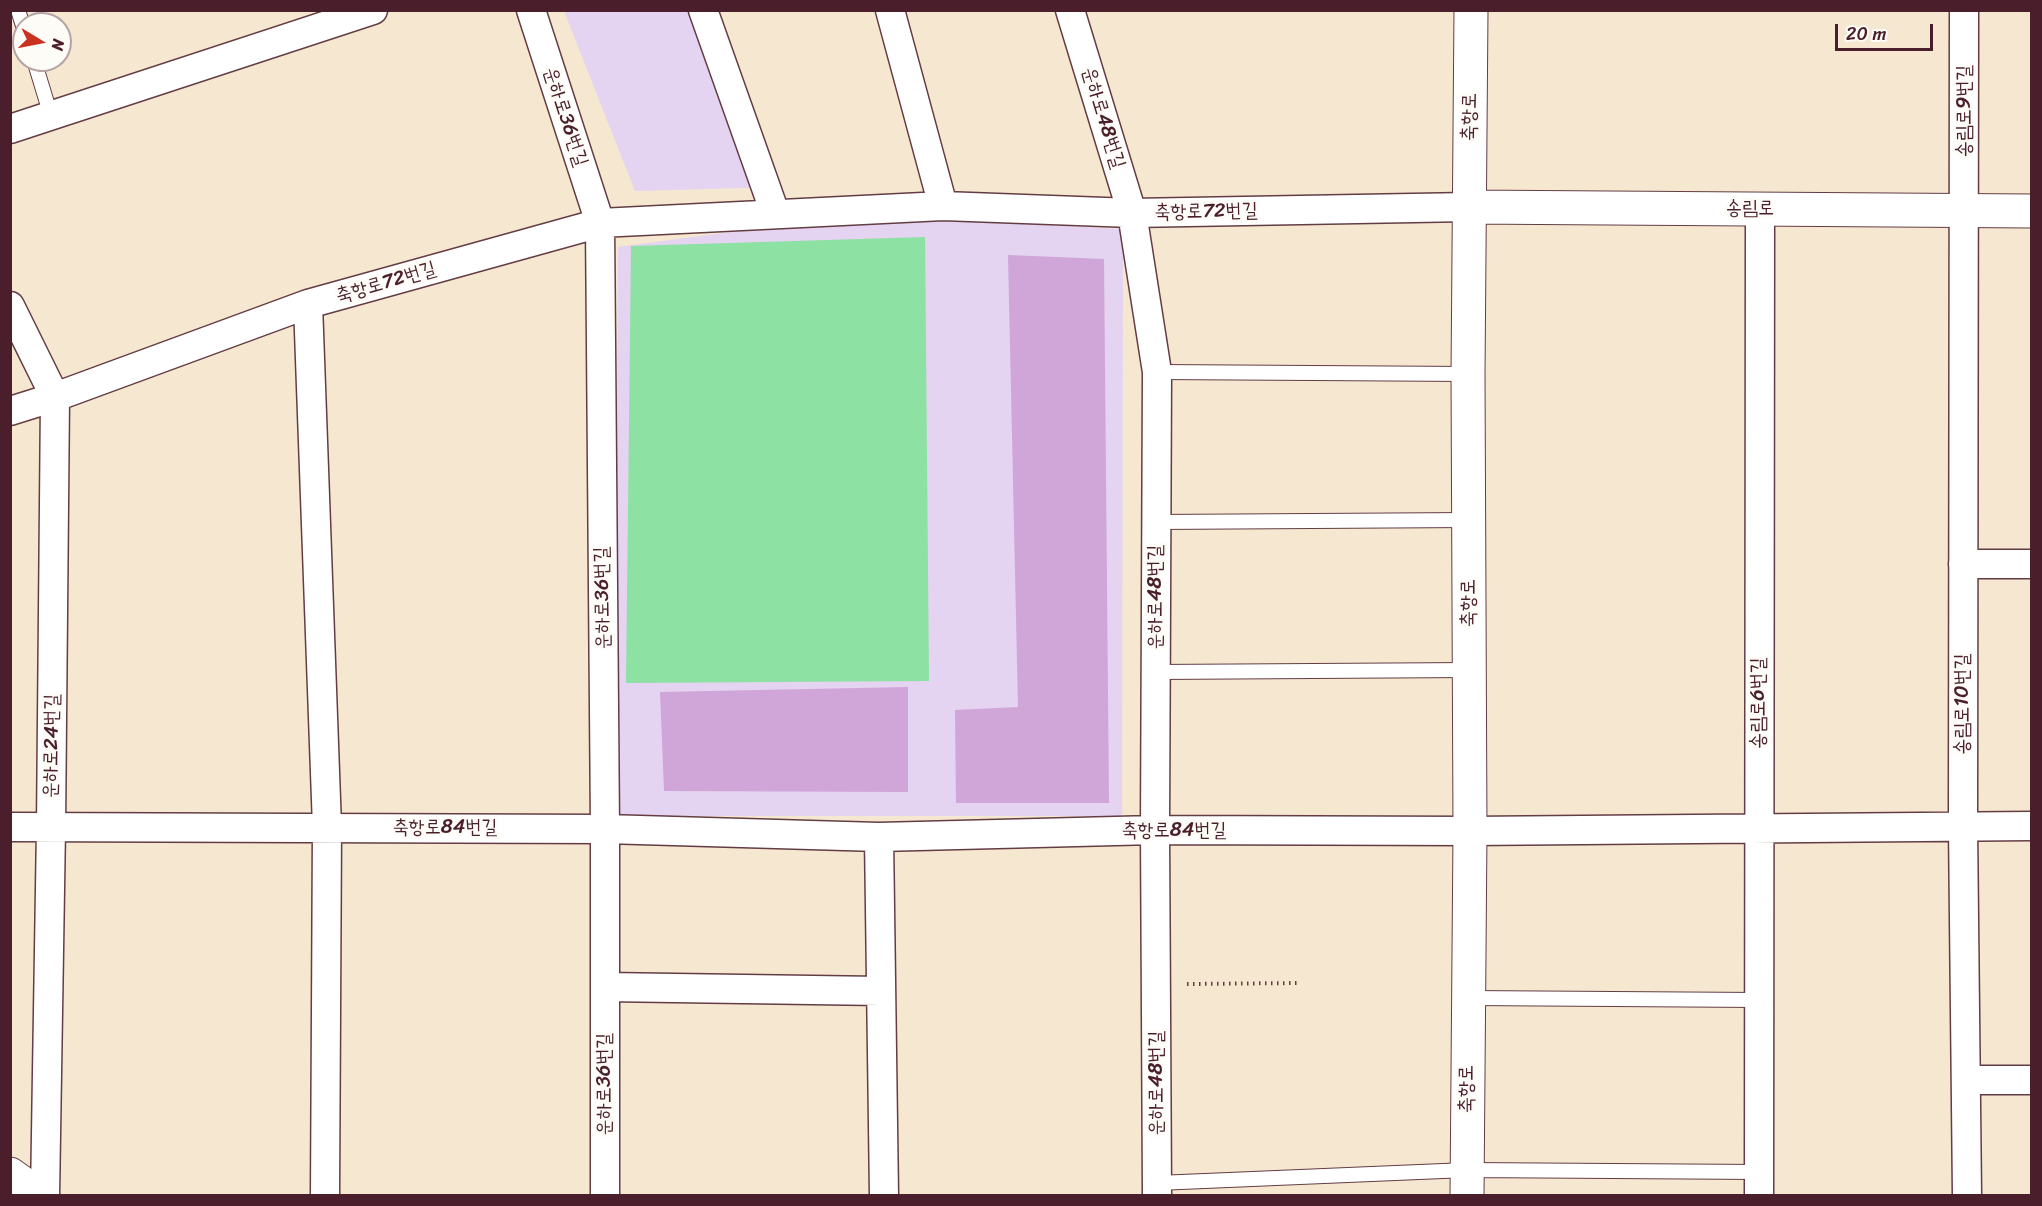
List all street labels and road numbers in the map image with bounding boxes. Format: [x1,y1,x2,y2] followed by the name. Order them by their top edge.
[538,64,592,170] street label: 운하로36번길
[1076,64,1130,172] street label: 운하로48번길
[1953,65,1977,157] street label: 송림로9번길
[1458,93,1482,141] street label: 축항로
[1726,197,1774,221] street label: 송림로
[1154,199,1258,225] street label: 축항로72번길
[333,257,439,309] street label: 축항로72번길
[1144,544,1168,650] street label: 운하로48번길
[590,546,616,650] street label: 운하로36번길
[1457,579,1481,627] street label: 축항로
[1951,653,1975,755] street label: 송림로10번길
[1747,657,1771,749] street label: 송림로6번길
[39,694,65,798] street label: 운하로24번길
[392,816,498,840] street label: 축항로84번길
[1121,819,1227,843] street label: 축항로84번길
[1145,1030,1169,1136] street label: 운하로48번길
[593,1033,617,1135] street label: 운하로36번길
[1455,1065,1479,1113] street label: 축항로

